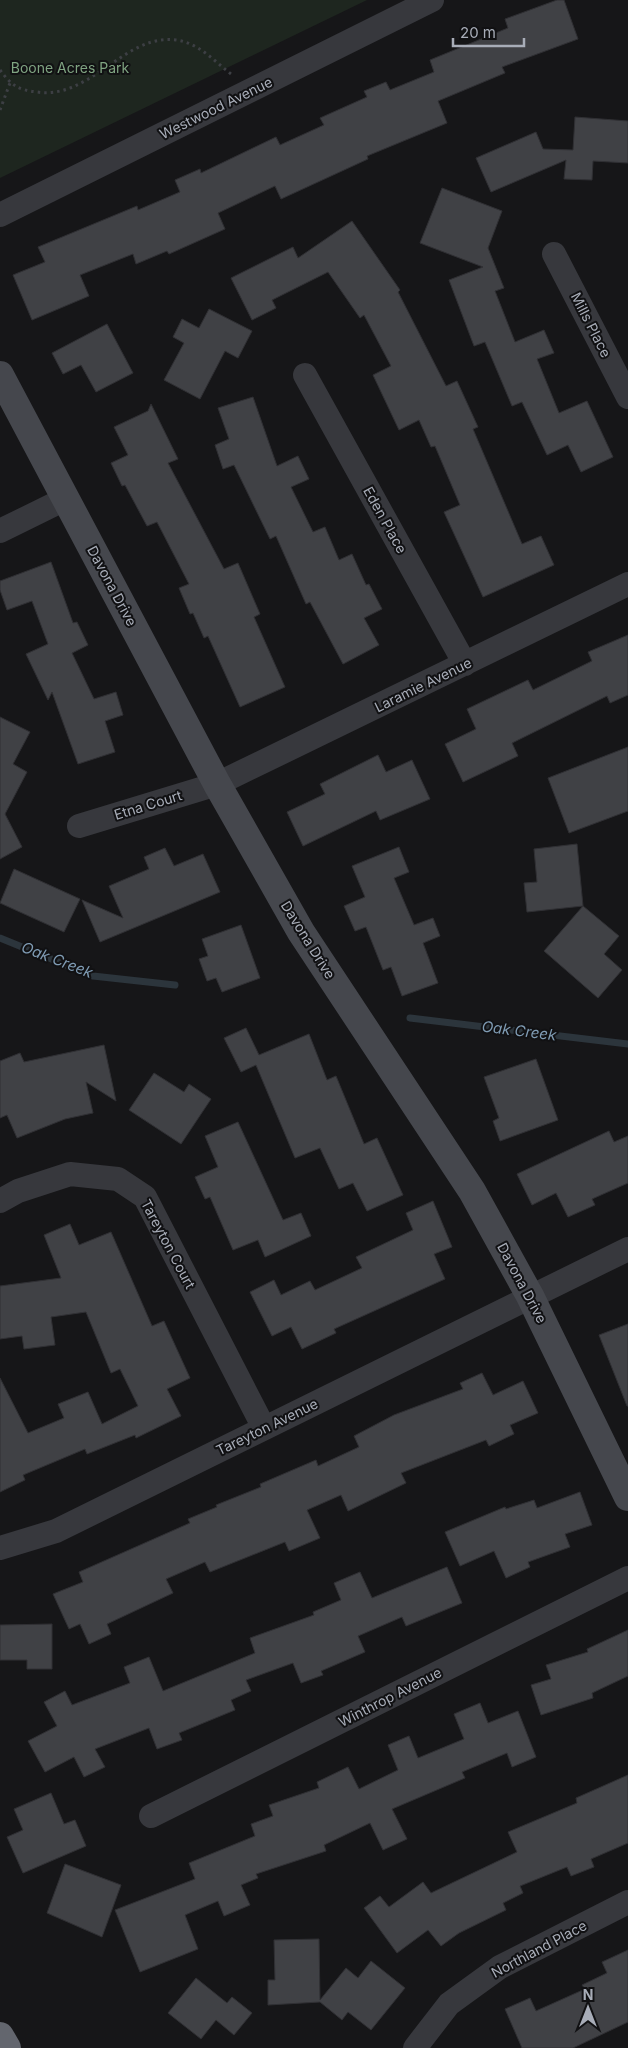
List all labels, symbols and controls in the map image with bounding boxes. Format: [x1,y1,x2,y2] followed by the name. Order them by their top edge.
[453,15,524,47] scale bar
[460,23,496,42] text: 20 m
[11,59,130,76] park label: Boone Acres Park
[157,73,275,142] street label: Westwood Avenue
[568,290,615,360] street label: Mills Place
[360,483,411,556] street label: Eden Place
[84,543,141,629] street label: Davona Drive
[371,654,474,715] street label: Laramie Avenue
[112,786,184,823] street label: Etna Court
[278,898,339,982] street label: Davona Drive
[19,937,96,982] water label: Oak Creek
[481,1017,558,1045] water label: Oak Creek
[138,1196,199,1292] street label: Tareyton Court
[494,1240,551,1326] street label: Davona Drive
[213,1395,320,1459] street label: Tareyton Avenue
[335,1663,444,1730] street label: Winthrop Avenue
[488,1916,589,1981] street label: Northland Place
[563,1983,613,2033] north arrow
[583,1986,593,2003] text: N

